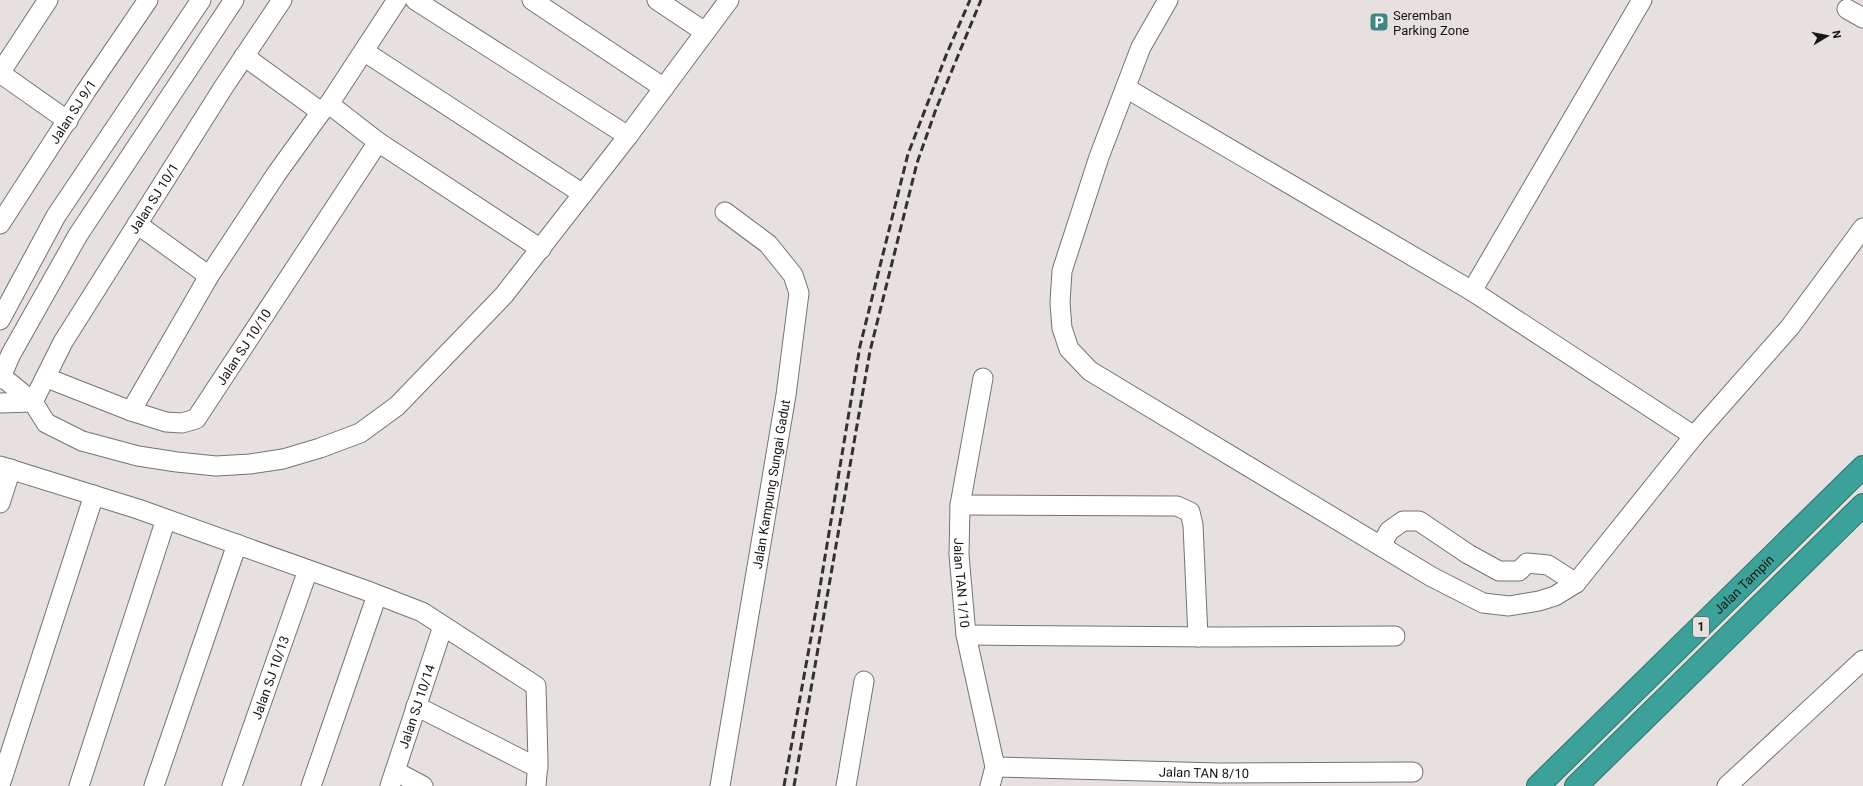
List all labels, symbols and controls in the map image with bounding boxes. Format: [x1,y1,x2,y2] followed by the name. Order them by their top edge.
[1393,8,1469,38] place label: Seremban Parking Zone
[1368,11,1390,33] parking icon: Seremban Parking Zone
[1807,16,1847,56] north arrow
[1829,29,1843,40] text: N
[47,77,99,146] street label: Jalan SJ 9/1
[126,160,181,236] street label: Jalan SJ 10/1
[213,306,274,387] street label: Jalan SJ 10/10
[749,399,793,570] street label: Jalan Kampung Sungai Gadut
[951,538,973,628] street label: Jalan TAN 1/10
[1710,552,1777,617] street label: Jalan Tampin
[1693,617,1709,637] road number: 1
[249,634,292,721] street label: Jalan SJ 10/13
[396,662,438,750] street label: Jalan SJ 10/14
[1159,764,1249,781] street label: Jalan TAN 8/10

